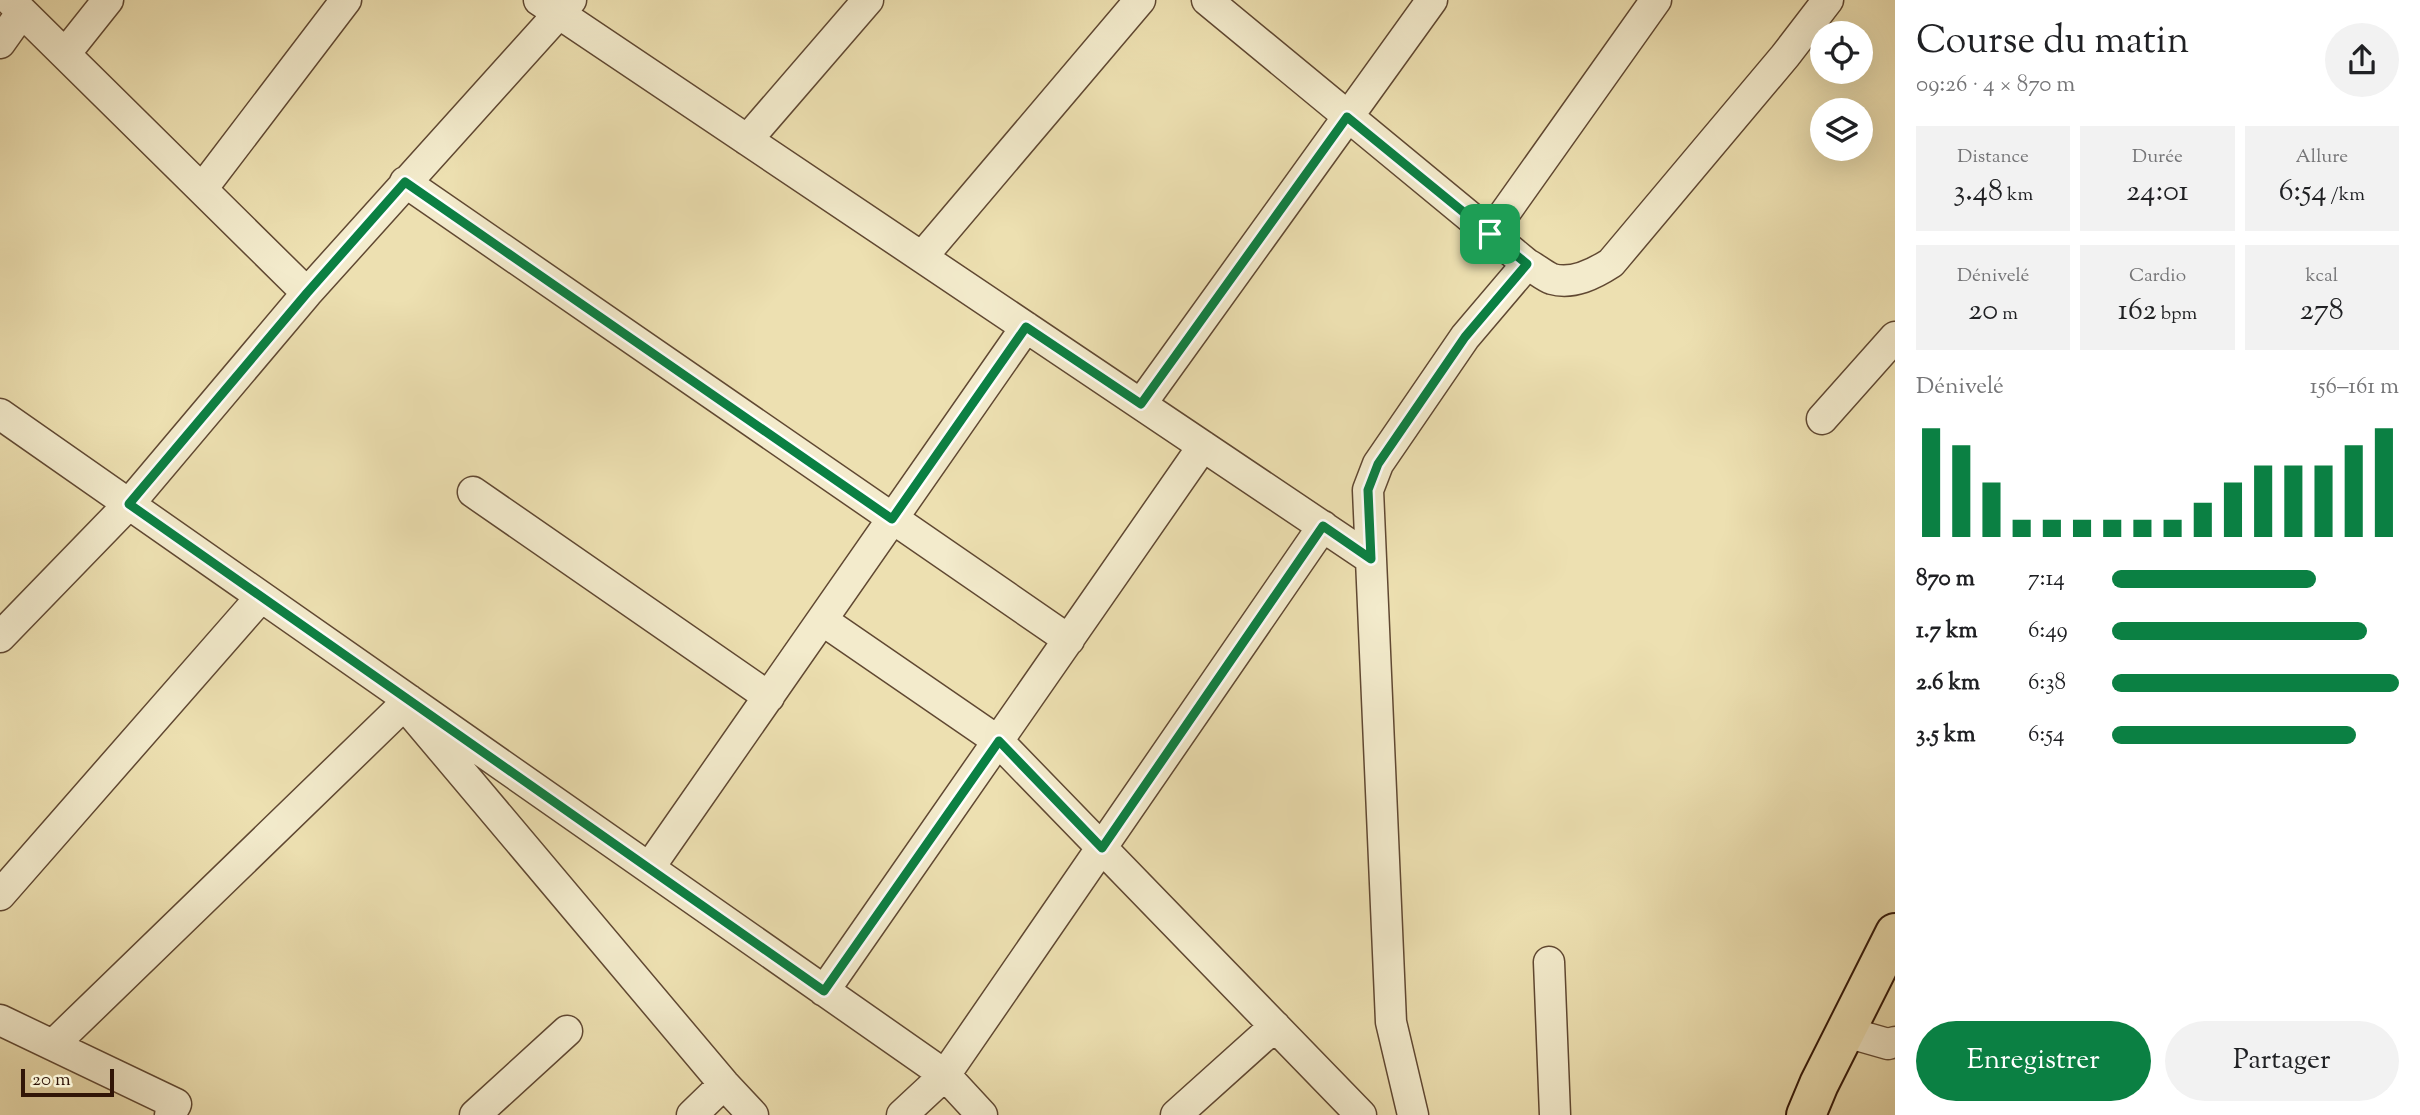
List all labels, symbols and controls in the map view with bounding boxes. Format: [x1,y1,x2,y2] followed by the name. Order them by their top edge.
[1916,16,2189,70] text: Course du matin
[1810,21,1873,161] map controls
[1810,21,1873,84] button: locate
[2325,23,2399,97] button: share
[1916,69,2075,102] text: 09:26 · 4 × 870 m
[1810,98,1873,161] button: layers
[1957,144,2029,171] text: Distance
[2132,144,2183,171] text: Durée
[2295,144,2348,171] text: Allure
[1953,171,2003,214] text: 3.48
[2126,171,2189,214] text: 24:01
[2279,171,2327,214] text: 6:54
[2003,182,2033,209] text: km
[2327,182,2365,209] text: /km
[1460,204,1520,264] pin
[1471,215,1509,253] icon: arrive
[1957,263,2029,290] text: Dénivelé
[2129,263,2186,290] text: Cardio
[2305,263,2338,290] text: kcal
[1968,290,1998,333] text: 20
[2118,290,2157,333] text: 162
[2300,290,2344,333] text: 278
[1998,301,2018,328] text: m
[2157,301,2197,328] text: bpm
[1916,371,2004,404] text: Dénivelé
[2310,371,2399,404] text: 156–161 m
[1916,563,1975,596] text: 870 m
[2028,563,2065,596] text: 7:14
[1916,615,1978,648] text: 1.7 km
[2028,615,2068,648] text: 6:49
[1916,667,1980,700] text: 2.6 km
[2028,667,2066,700] text: 6:38
[1916,719,1975,752] text: 3.5 km
[2028,719,2065,752] text: 6:54
[1916,1021,2151,1101] button: Enregistrer
[2165,1021,2399,1101] button: Partager
[21,1066,114,1098] scale bar
[32,1067,71,1094] text: 20 m

